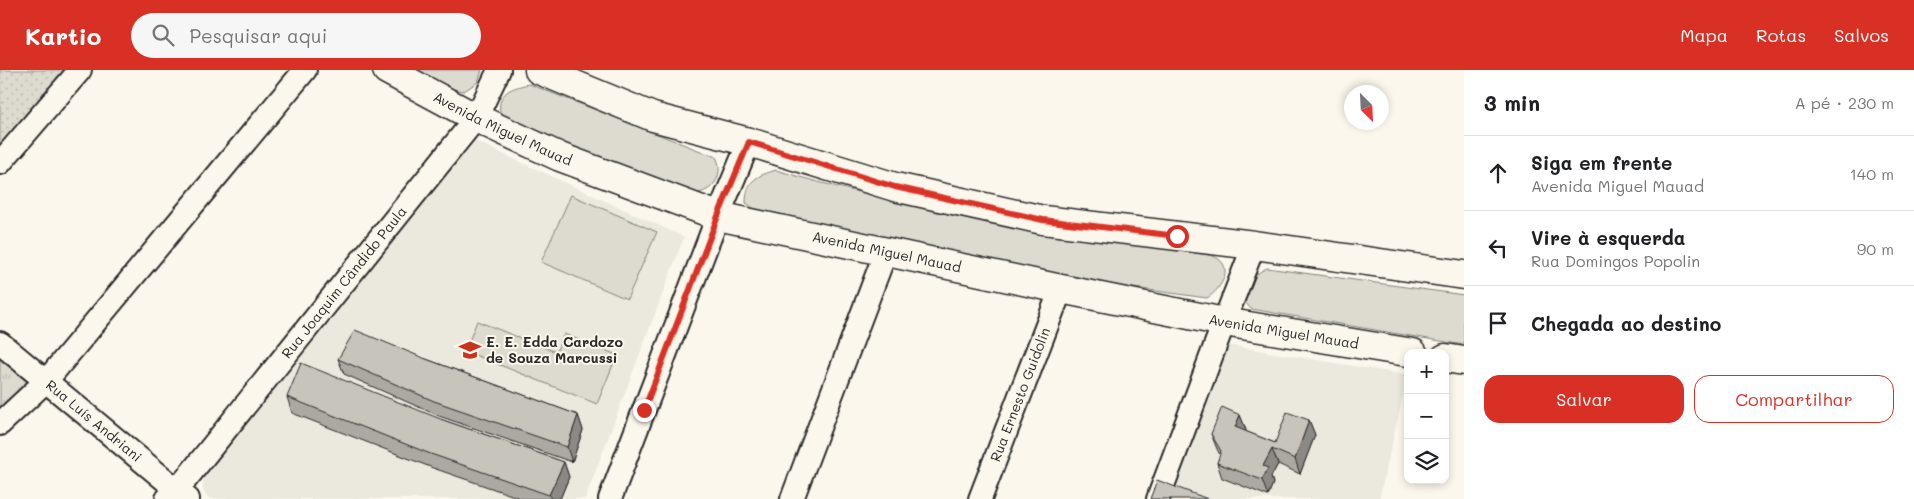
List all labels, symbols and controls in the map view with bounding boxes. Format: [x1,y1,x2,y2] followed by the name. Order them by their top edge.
[131,13,481,58] search box
[25,20,101,51] text: Kartio
[149,21,177,49] icon: search
[189,23,327,48] text: Pesquisar aqui
[1680,23,1728,47] text: Mapa
[1756,23,1806,47] text: Rotas
[1834,23,1889,47] text: Salvos
[1344,85,1389,130] north arrow
[430,87,575,170] street label: Avenida Miguel Mauad
[1484,89,1540,116] text: 3 min
[1795,92,1894,113] text: A pé · 230 m
[1531,150,1672,175] text: Siga em frente
[1484,159,1512,187] icon: ahead
[1850,163,1894,184] text: 140 m
[1531,175,1704,196] text: Avenida Miguel Mauad
[277,202,410,362] street label: Rua Joaquim Cândido Paula
[1166,225,1189,248] route start
[1531,225,1686,250] text: Vire à esquerda
[811,226,963,277] street label: Avenida Miguel Mauad
[1484,234,1512,262] icon: left
[1857,238,1894,259] text: 90 m
[1531,250,1700,271] text: Rua Domingos Popolin
[1207,309,1360,353] street label: Avenida Miguel Mauad
[1484,309,1512,337] icon: arrive
[1531,311,1721,336] text: Chegada ao destino
[985,325,1054,464] street label: Rua Ernesto Guidolin
[486,332,623,367] place label: E. E. Edda Cardozo de Souza Marcussi
[457,337,483,363] school or university icon: E. E. Edda Cardozo de Souza Marcussi
[1404,349,1449,484] map controls
[1404,349,1449,394] button: +
[42,375,146,466] street label: Rua Luís Andriani
[1484,375,1684,423] button: Salvar
[1694,375,1894,423] button: Compartilhar
[1404,394,1449,439] button: −
[633,399,656,422] route end
[1404,439,1449,484] button: layers

